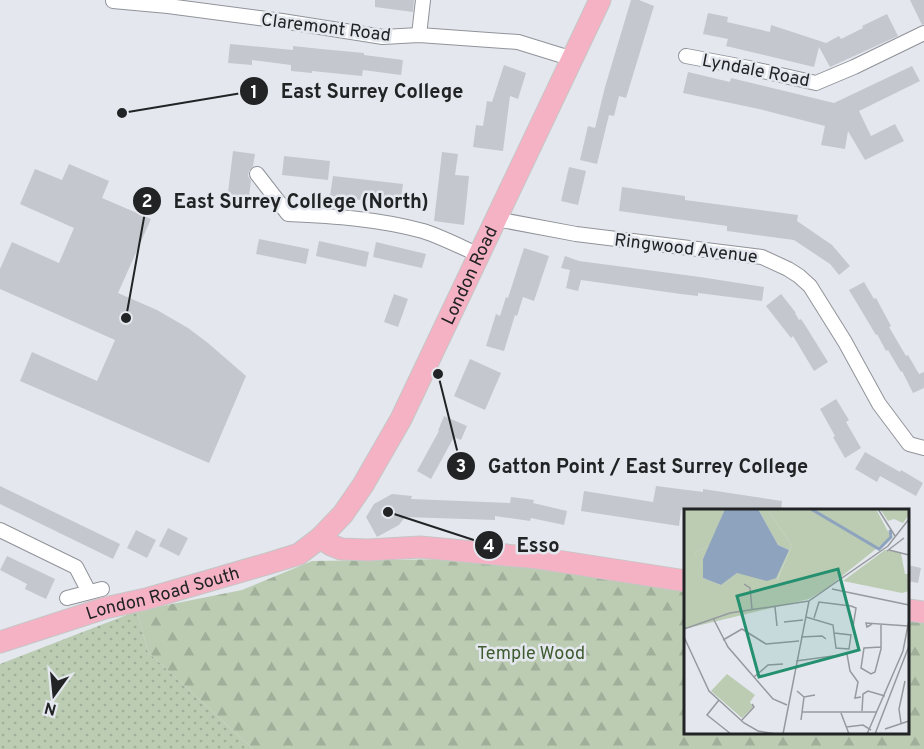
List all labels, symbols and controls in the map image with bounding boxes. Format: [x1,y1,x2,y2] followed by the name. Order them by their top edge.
[260,9,392,48] street label: Claremont Road
[700,50,812,93] street label: Lyndale Road
[239,72,475,110] callout: East Surrey College
[281,80,463,106] text: East Surrey College
[250,82,258,105] text: 1
[132,182,441,220] callout: East Surrey College (North)
[173,190,429,216] text: East Surrey College (North)
[141,191,153,214] text: 2
[437,223,504,329] street label: London Road
[613,229,759,270] street label: Ringwood Avenue
[446,447,820,485] callout: Gatton Point / East Surrey College
[488,455,808,481] text: Gatton Point / East Surrey College
[456,456,466,479] text: 3
[684,509,909,734] inset map
[474,526,571,564] callout: Esso
[517,534,559,560] text: Esso
[483,536,495,559] text: 4
[83,562,242,626] street label: London Road South
[477,643,585,666] park label: Temple Wood
[24,665,84,725] north arrow
[42,696,59,719] text: N

